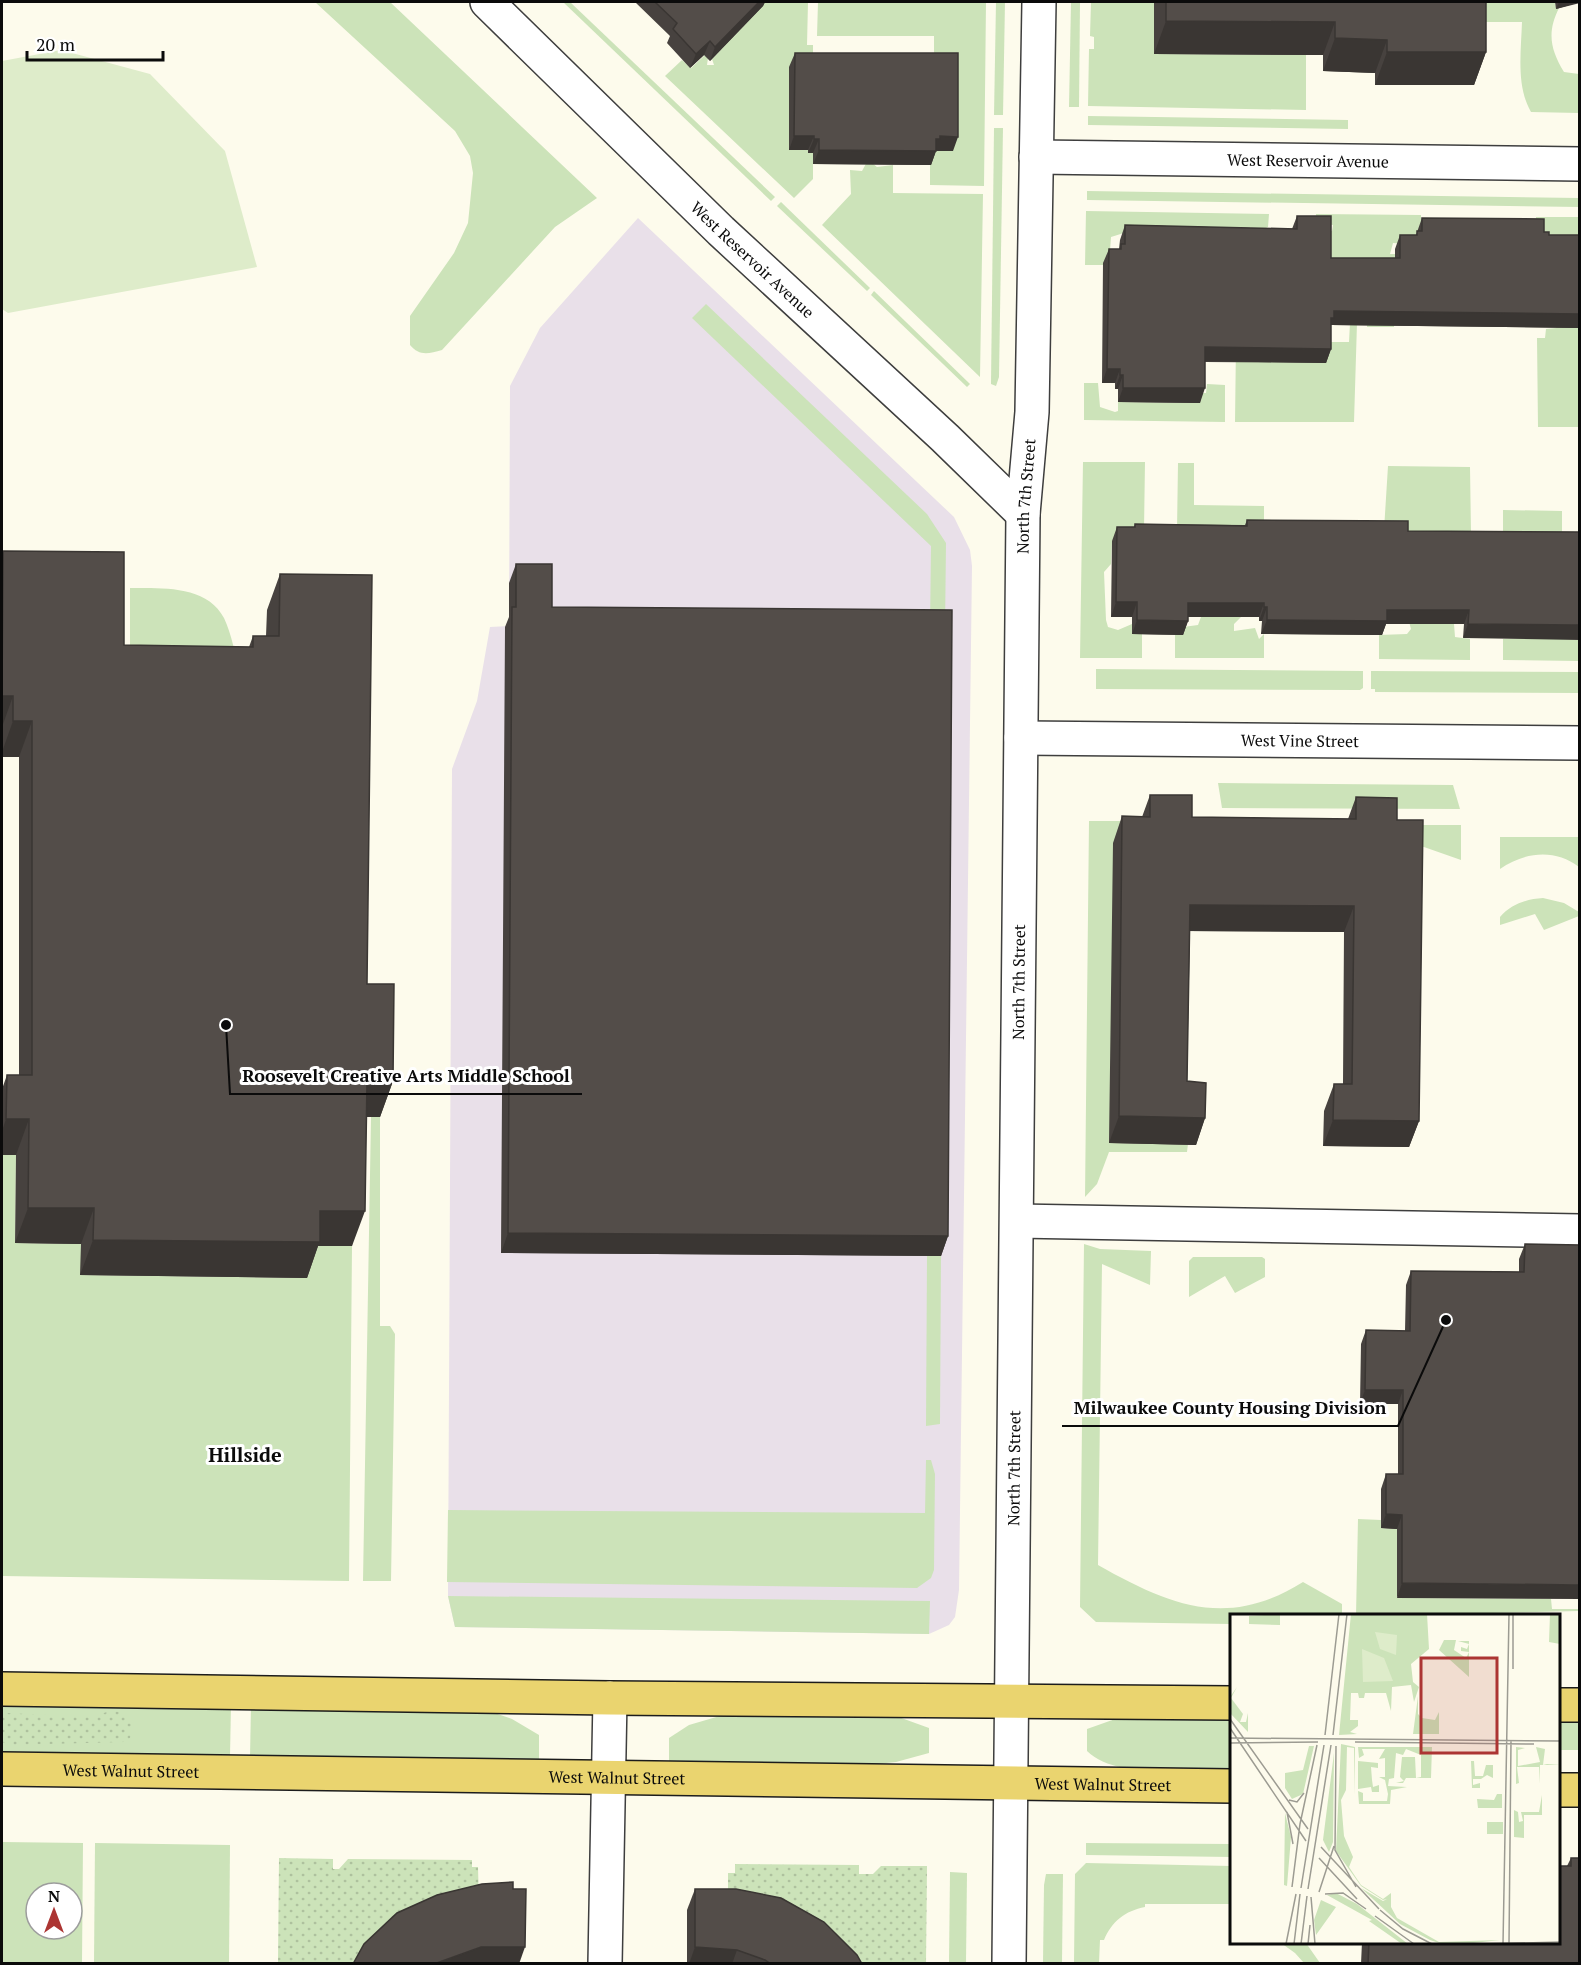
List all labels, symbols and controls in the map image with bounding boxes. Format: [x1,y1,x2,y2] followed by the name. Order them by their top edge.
[27,24,164,62] scale bar
[36,32,76,56] text: 20 m
[1227,148,1389,173] street label: West Reservoir Avenue
[686,196,819,323] street label: West Reservoir Avenue
[1012,437,1041,554] street label: North 7th Street
[1241,729,1359,752] street label: West Vine Street
[1007,924,1030,1040] street label: North 7th Street
[230,1058,582,1094] callout: Roosevelt Creative Arts Middle School
[242,1063,570,1087] text: Roosevelt Creative Arts Middle School
[1062,1390,1398,1426] callout: Milwaukee County Housing Division
[1074,1395,1387,1419] text: Milwaukee County Housing Division
[1002,1410,1025,1526] street label: North 7th Street
[208,1441,282,1468] district label: Hillside
[1230,1614,1560,1944] inset map
[62,1759,200,1783] street label: West Walnut Street
[548,1766,686,1789] street label: West Walnut Street
[1034,1772,1172,1796] street label: West Walnut Street
[24,1881,84,1941] north arrow
[48,1885,60,1907] text: N

